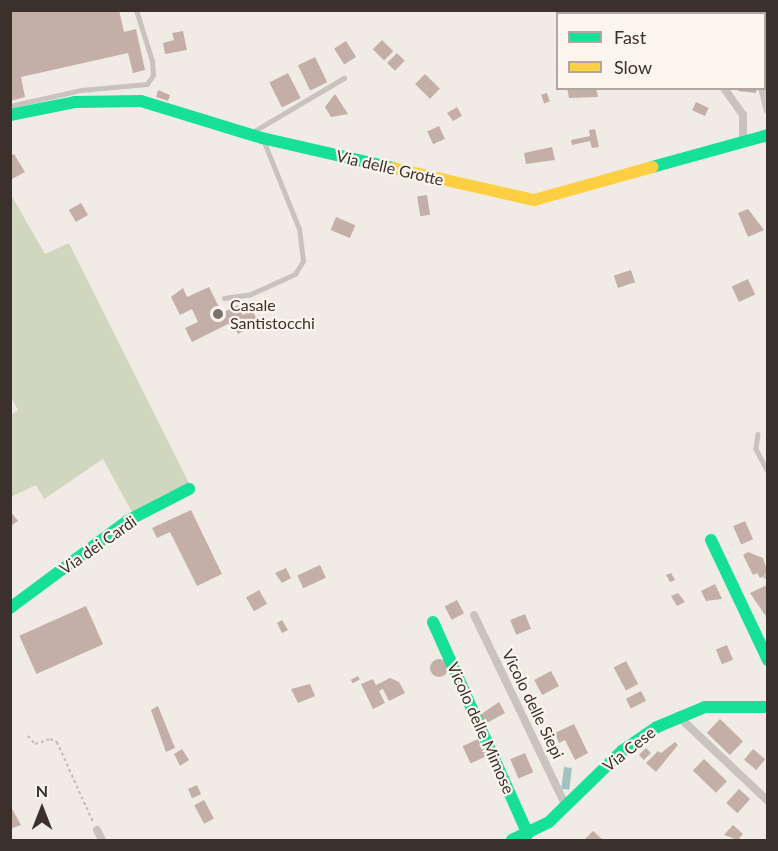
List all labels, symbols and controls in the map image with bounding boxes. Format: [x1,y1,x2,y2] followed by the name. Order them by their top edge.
[556,12,766,90] legend
[614,26,646,48] text: Fast
[614,56,652,78] text: Slow
[334,146,446,190] street label: Via delle Grotte
[230,295,315,333] place label: Casale Santistocchi
[211,307,225,321] marker: Casale Santistocchi
[56,512,140,578] street label: Via dei Cardi
[498,646,568,762] street label: Vicolo delle Siepi
[443,659,519,797] street label: Vicolo delle Mimose
[599,723,659,775] street label: Via Cese
[12,779,72,839] north arrow
[36,781,48,800] text: N

